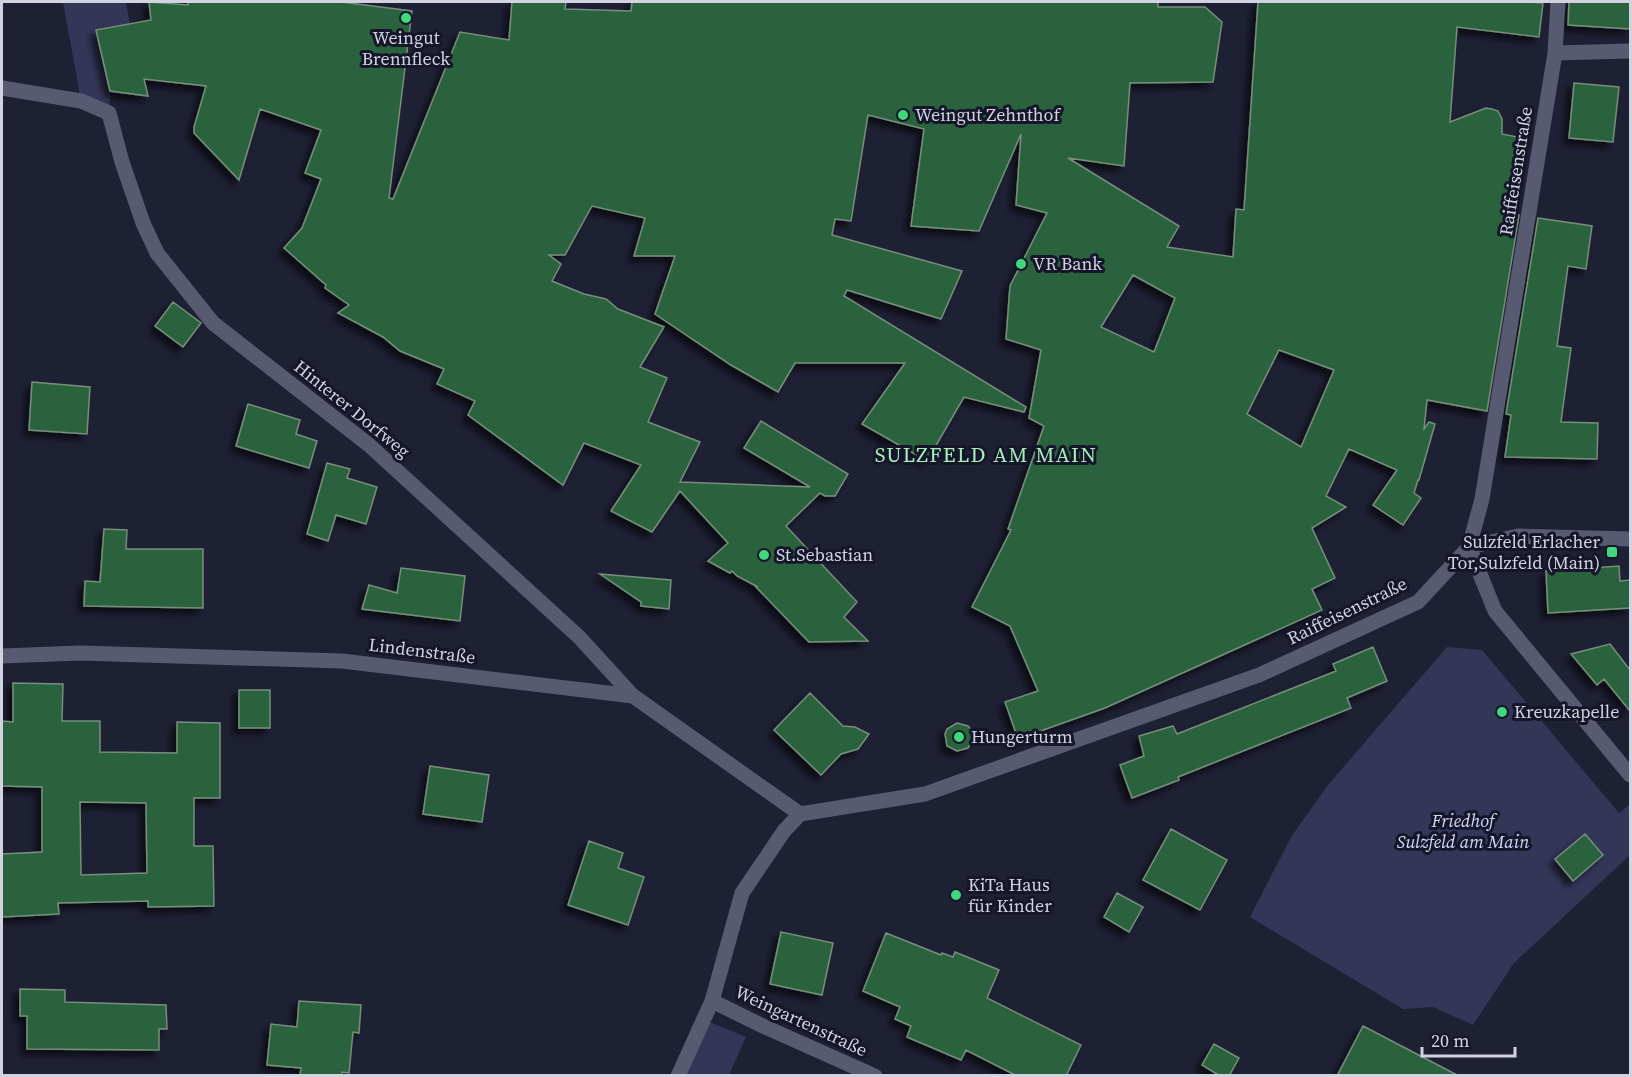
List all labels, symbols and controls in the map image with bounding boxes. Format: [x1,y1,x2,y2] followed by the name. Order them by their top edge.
[399,11,413,25] marker: Weingut Brennfleck
[362,25,450,71] place label: Weingut Brennfleck
[915,102,1061,127] place label: Weingut Zehnthof
[1493,105,1538,237] street label: Raiffeisenstraße
[896,108,910,122] marker: Weingut Zehnthof
[1033,251,1102,276] place label: VR Bank
[1014,257,1028,271] marker: VR Bank
[289,354,416,463] street label: Hinterer Dorfweg
[875,440,1097,469] district label: SULZFELD AM MAIN
[1448,529,1600,575] place label: Sulzfeld Erlacher Tor,Sulzfeld (Main)
[776,542,873,567] place label: St.Sebastian
[1605,545,1619,559] marker: Sulzfeld Erlacher Tor,Sulzfeld (Main)
[757,548,771,562] marker: St.Sebastian
[1283,571,1411,650] street label: Raiffeisenstraße
[367,632,477,669] street label: Lindenstraße
[1514,699,1619,724] place label: Kreuzkapelle
[1495,705,1509,719] marker: Kreuzkapelle
[971,724,1073,749] place label: Hungerturm
[952,730,966,744] marker: Hungerturm
[1397,808,1529,854] park label: Friedhof Sulzfeld am Main
[968,872,1052,918] place label: KiTa Haus für Kinder
[949,888,963,902] marker: KiTa Haus für Kinder
[731,979,872,1062] street label: Weingartenstraße
[1422,1020,1515,1058] scale bar
[1431,1028,1469,1053] text: 20 m

